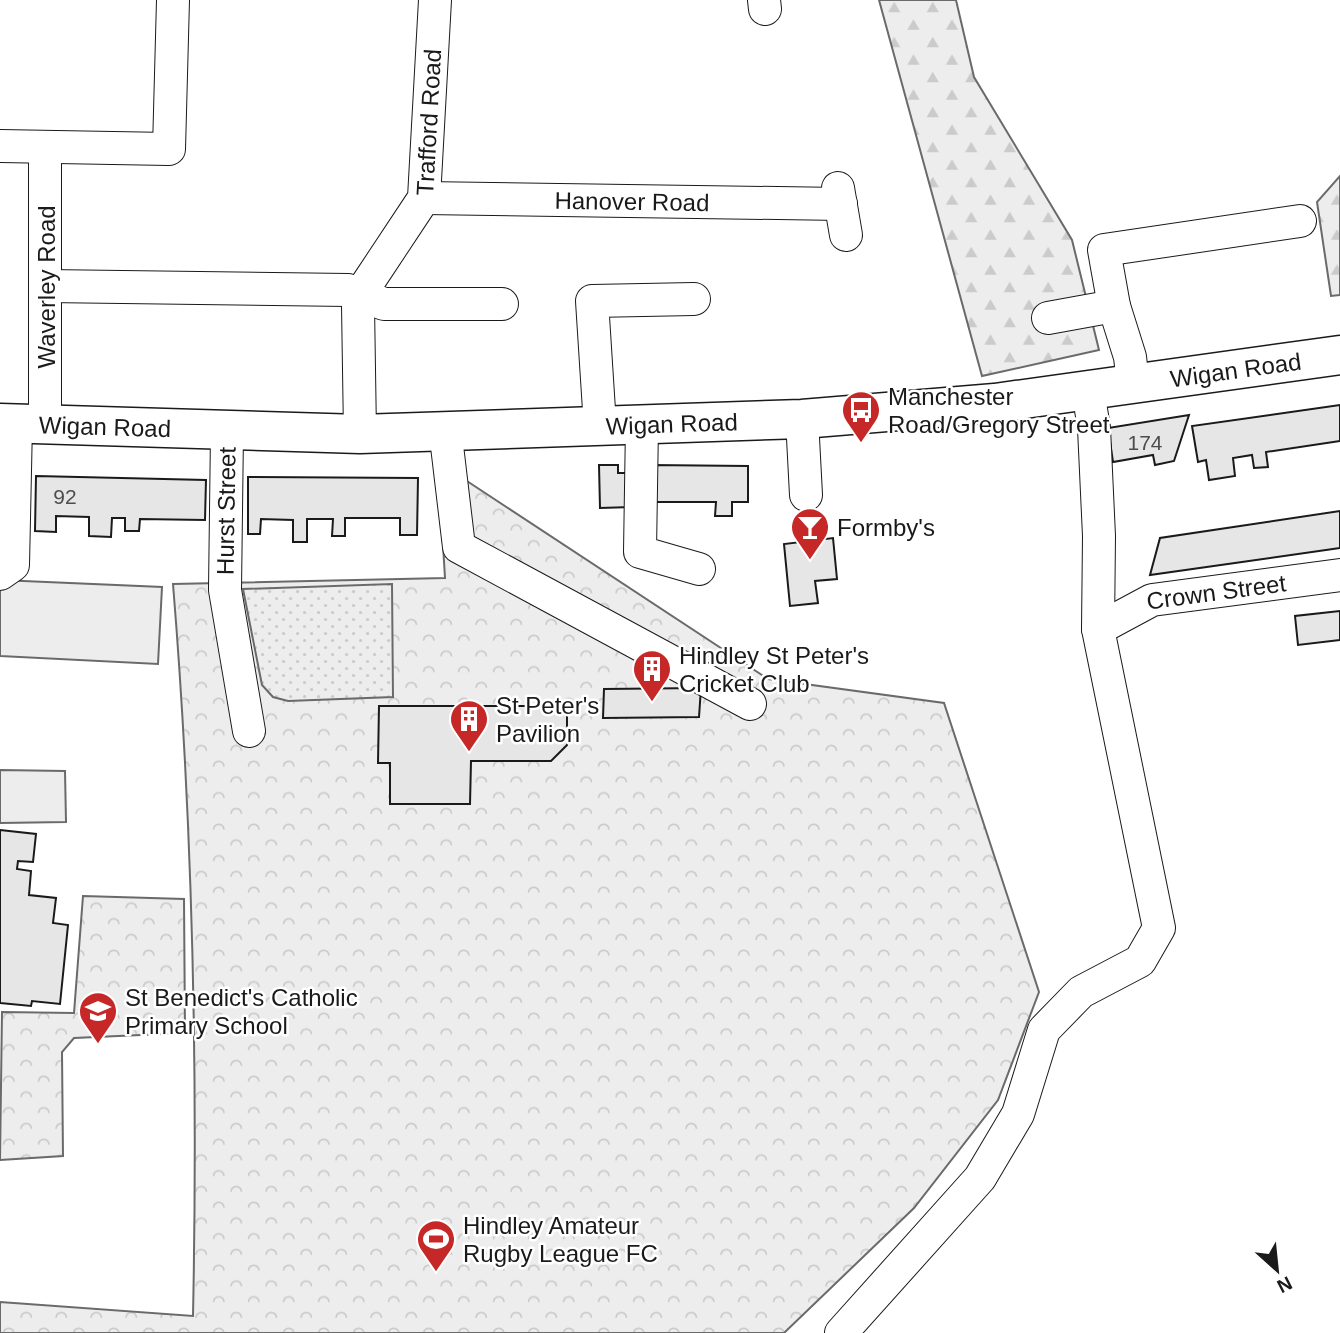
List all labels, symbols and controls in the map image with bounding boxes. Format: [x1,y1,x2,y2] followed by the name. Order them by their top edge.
[411,48,446,196] street label: Trafford Road
[554,186,710,216] street label: Hanover Road
[33,205,60,369] street label: Waverley Road
[1168,347,1303,392] street label: Wigan Road
[888,383,1110,438] place label: Manchester Road/Gregory Street
[840,389,882,444] bus stop icon: Manchester Road/Gregory Street
[605,408,738,439] street label: Wigan Road
[38,411,171,442] street label: Wigan Road
[1127,431,1163,454] house number: 174
[211,446,241,575] street label: Hurst Street
[53,485,77,508] house number: 92
[789,506,831,561] bar icon: Formby's
[837,514,935,541] place label: Formby's
[1145,569,1288,614] street label: Crown Street
[679,642,869,697] place label: Hindley St Peter's Cricket Club
[631,648,673,703] building icon: Hindley St Peter's Cricket Club
[496,692,599,747] place label: St Peter's Pavilion
[448,698,490,753] building icon: St Peter's Pavilion
[125,984,358,1039] place label: St Benedict's Catholic Primary School
[77,990,119,1045] school or university icon: St Benedict's Catholic Primary School
[463,1212,658,1267] place label: Hindley Amateur Rugby League FC
[415,1218,457,1273] sports icon: Hindley Amateur Rugby League FC
[1242,1235,1312,1305] north arrow
[1274,1272,1295,1297] text: N

